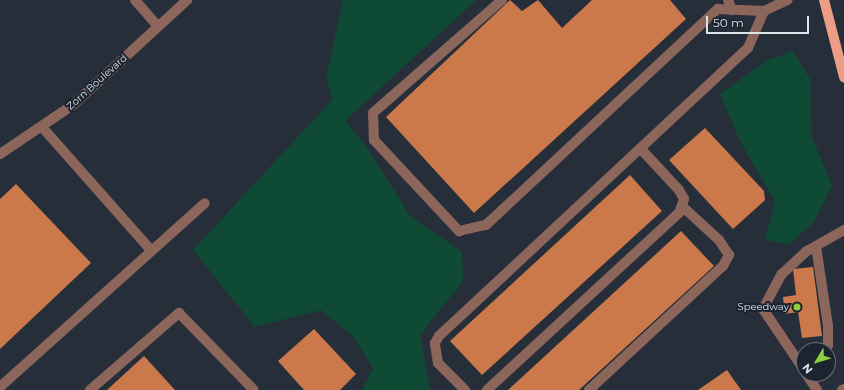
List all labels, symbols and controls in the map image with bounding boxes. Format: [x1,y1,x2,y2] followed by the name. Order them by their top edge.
[708,8,811,34] scale bar
[713,15,744,30] text: 50 m
[64,52,130,112] street label: Zorn Boulevard
[737,301,789,313] place label: Speedway
[792,302,802,312] marker: Speedway
[796,342,836,382] north arrow
[799,361,816,377] text: N

